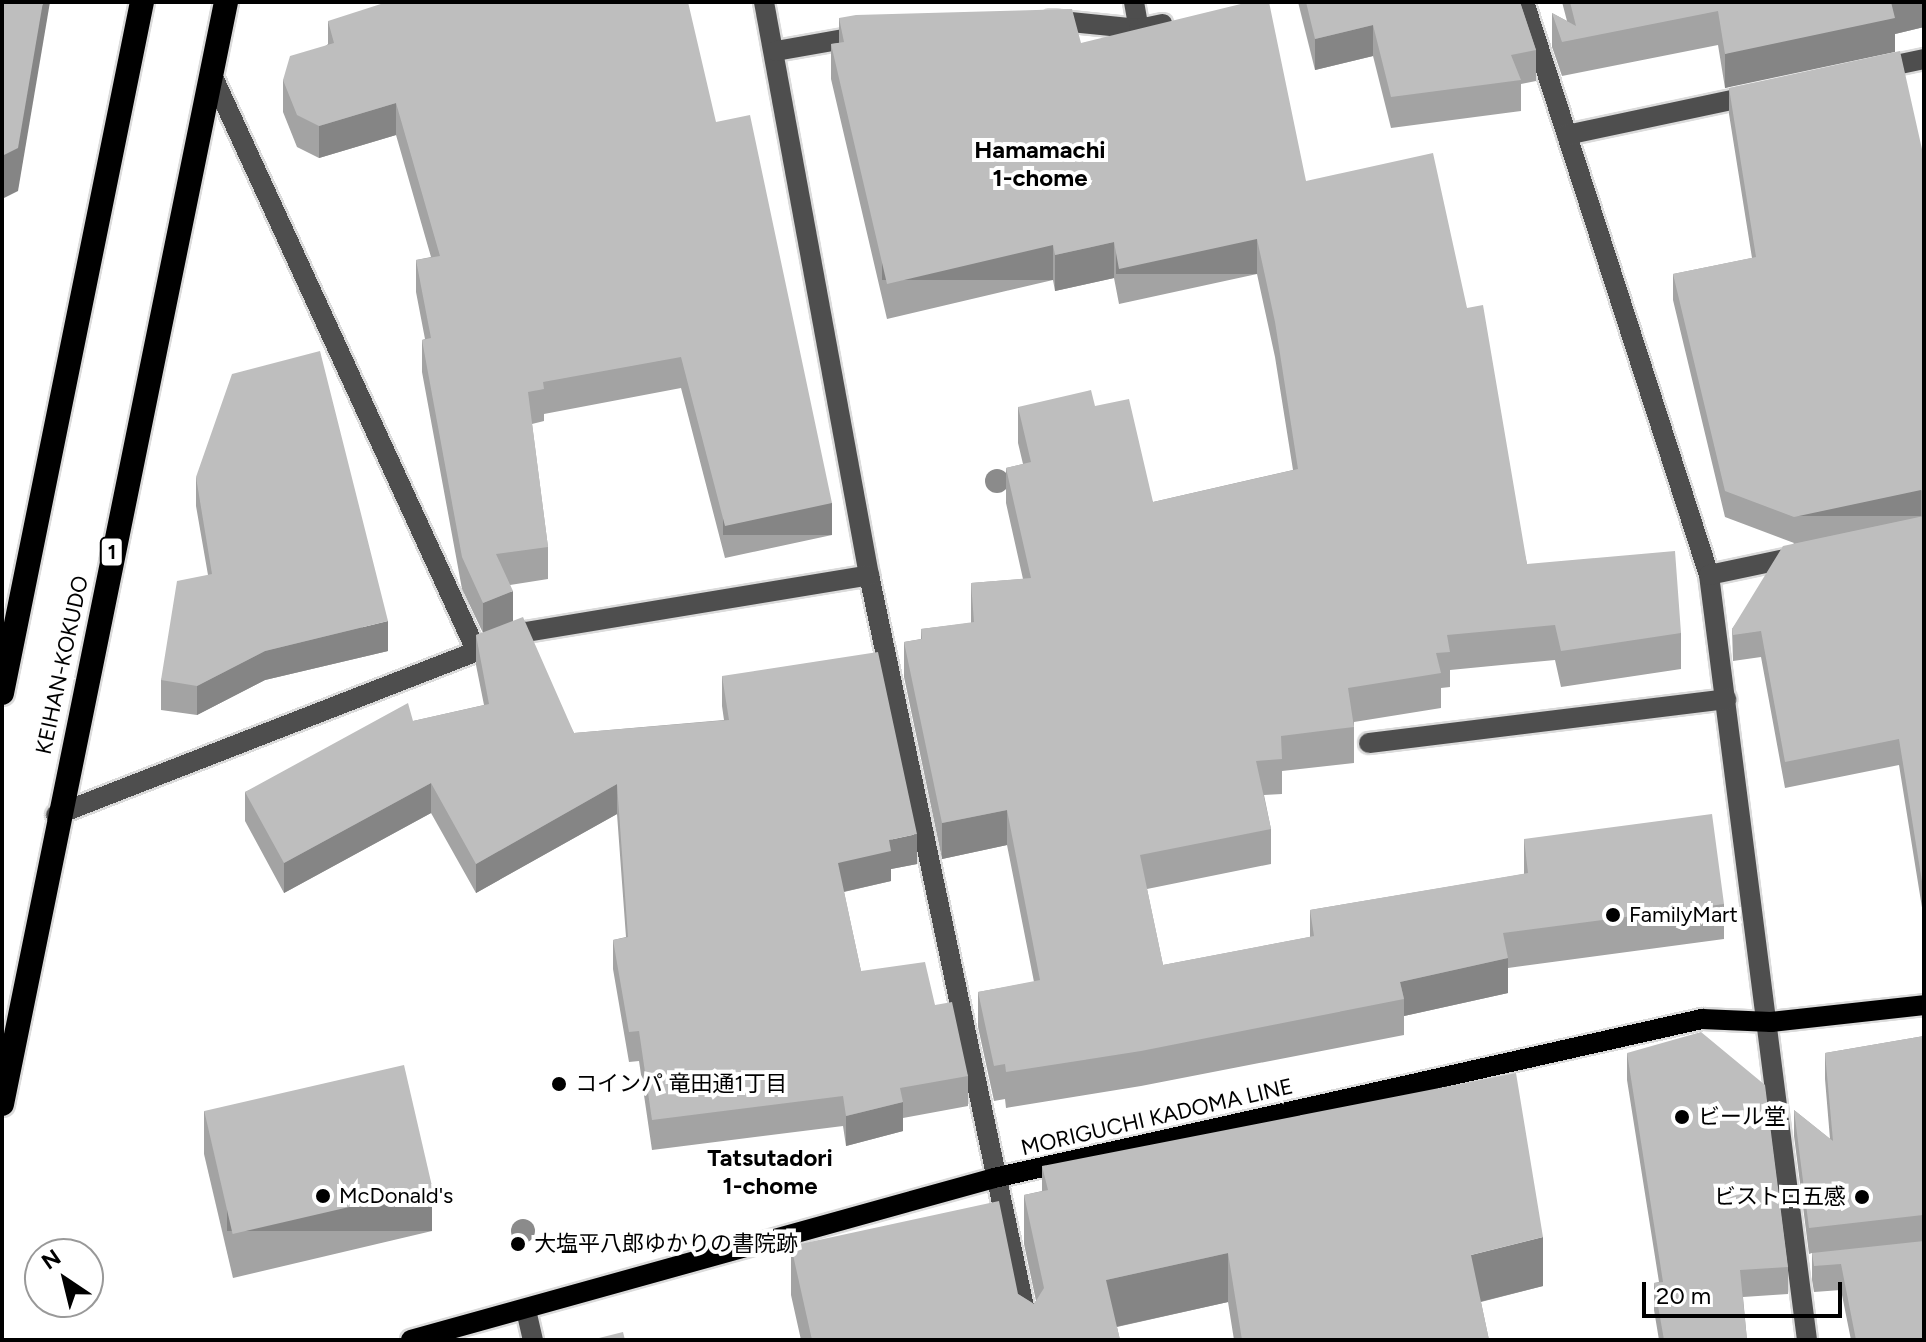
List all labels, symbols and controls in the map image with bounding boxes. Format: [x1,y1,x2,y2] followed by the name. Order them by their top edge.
[974,136,1106,192] district label: Hamamachi 1-chome
[98,536,126,568] road number: 1
[30,573,94,757] street label: KEIHAN-KOKUDO
[1629,902,1738,928] place label: FamilyMart
[1604,906,1622,924] marker: FamilyMart
[575,1071,788,1097] place label: コインパ 竜田通1丁目
[1018,1073,1296,1161] street label: MORIGUCHI KADOMA LINE
[550,1075,568,1093] marker: コインパ 竜田通1丁目
[1698,1104,1786,1130] place label: ビール堂
[1673,1108,1691,1126] marker: ビール堂
[707,1144,833,1200] district label: Tatsutadori 1-chome
[339,1183,453,1209] place label: McDonald's
[1714,1184,1846,1210] place label: ビストロ五感
[314,1187,332,1205] marker: McDonald's
[1853,1188,1871,1206] marker: ビストロ五感
[534,1231,798,1257] place label: 大塩平八郎ゆかりの書院跡
[509,1235,527,1253] marker: 大塩平八郎ゆかりの書院跡
[24,1238,104,1318] north arrow
[36,1244,66,1276] text: N
[1646,1266,1846,1316] scale bar
[1656,1281,1711,1310] text: 20 m

